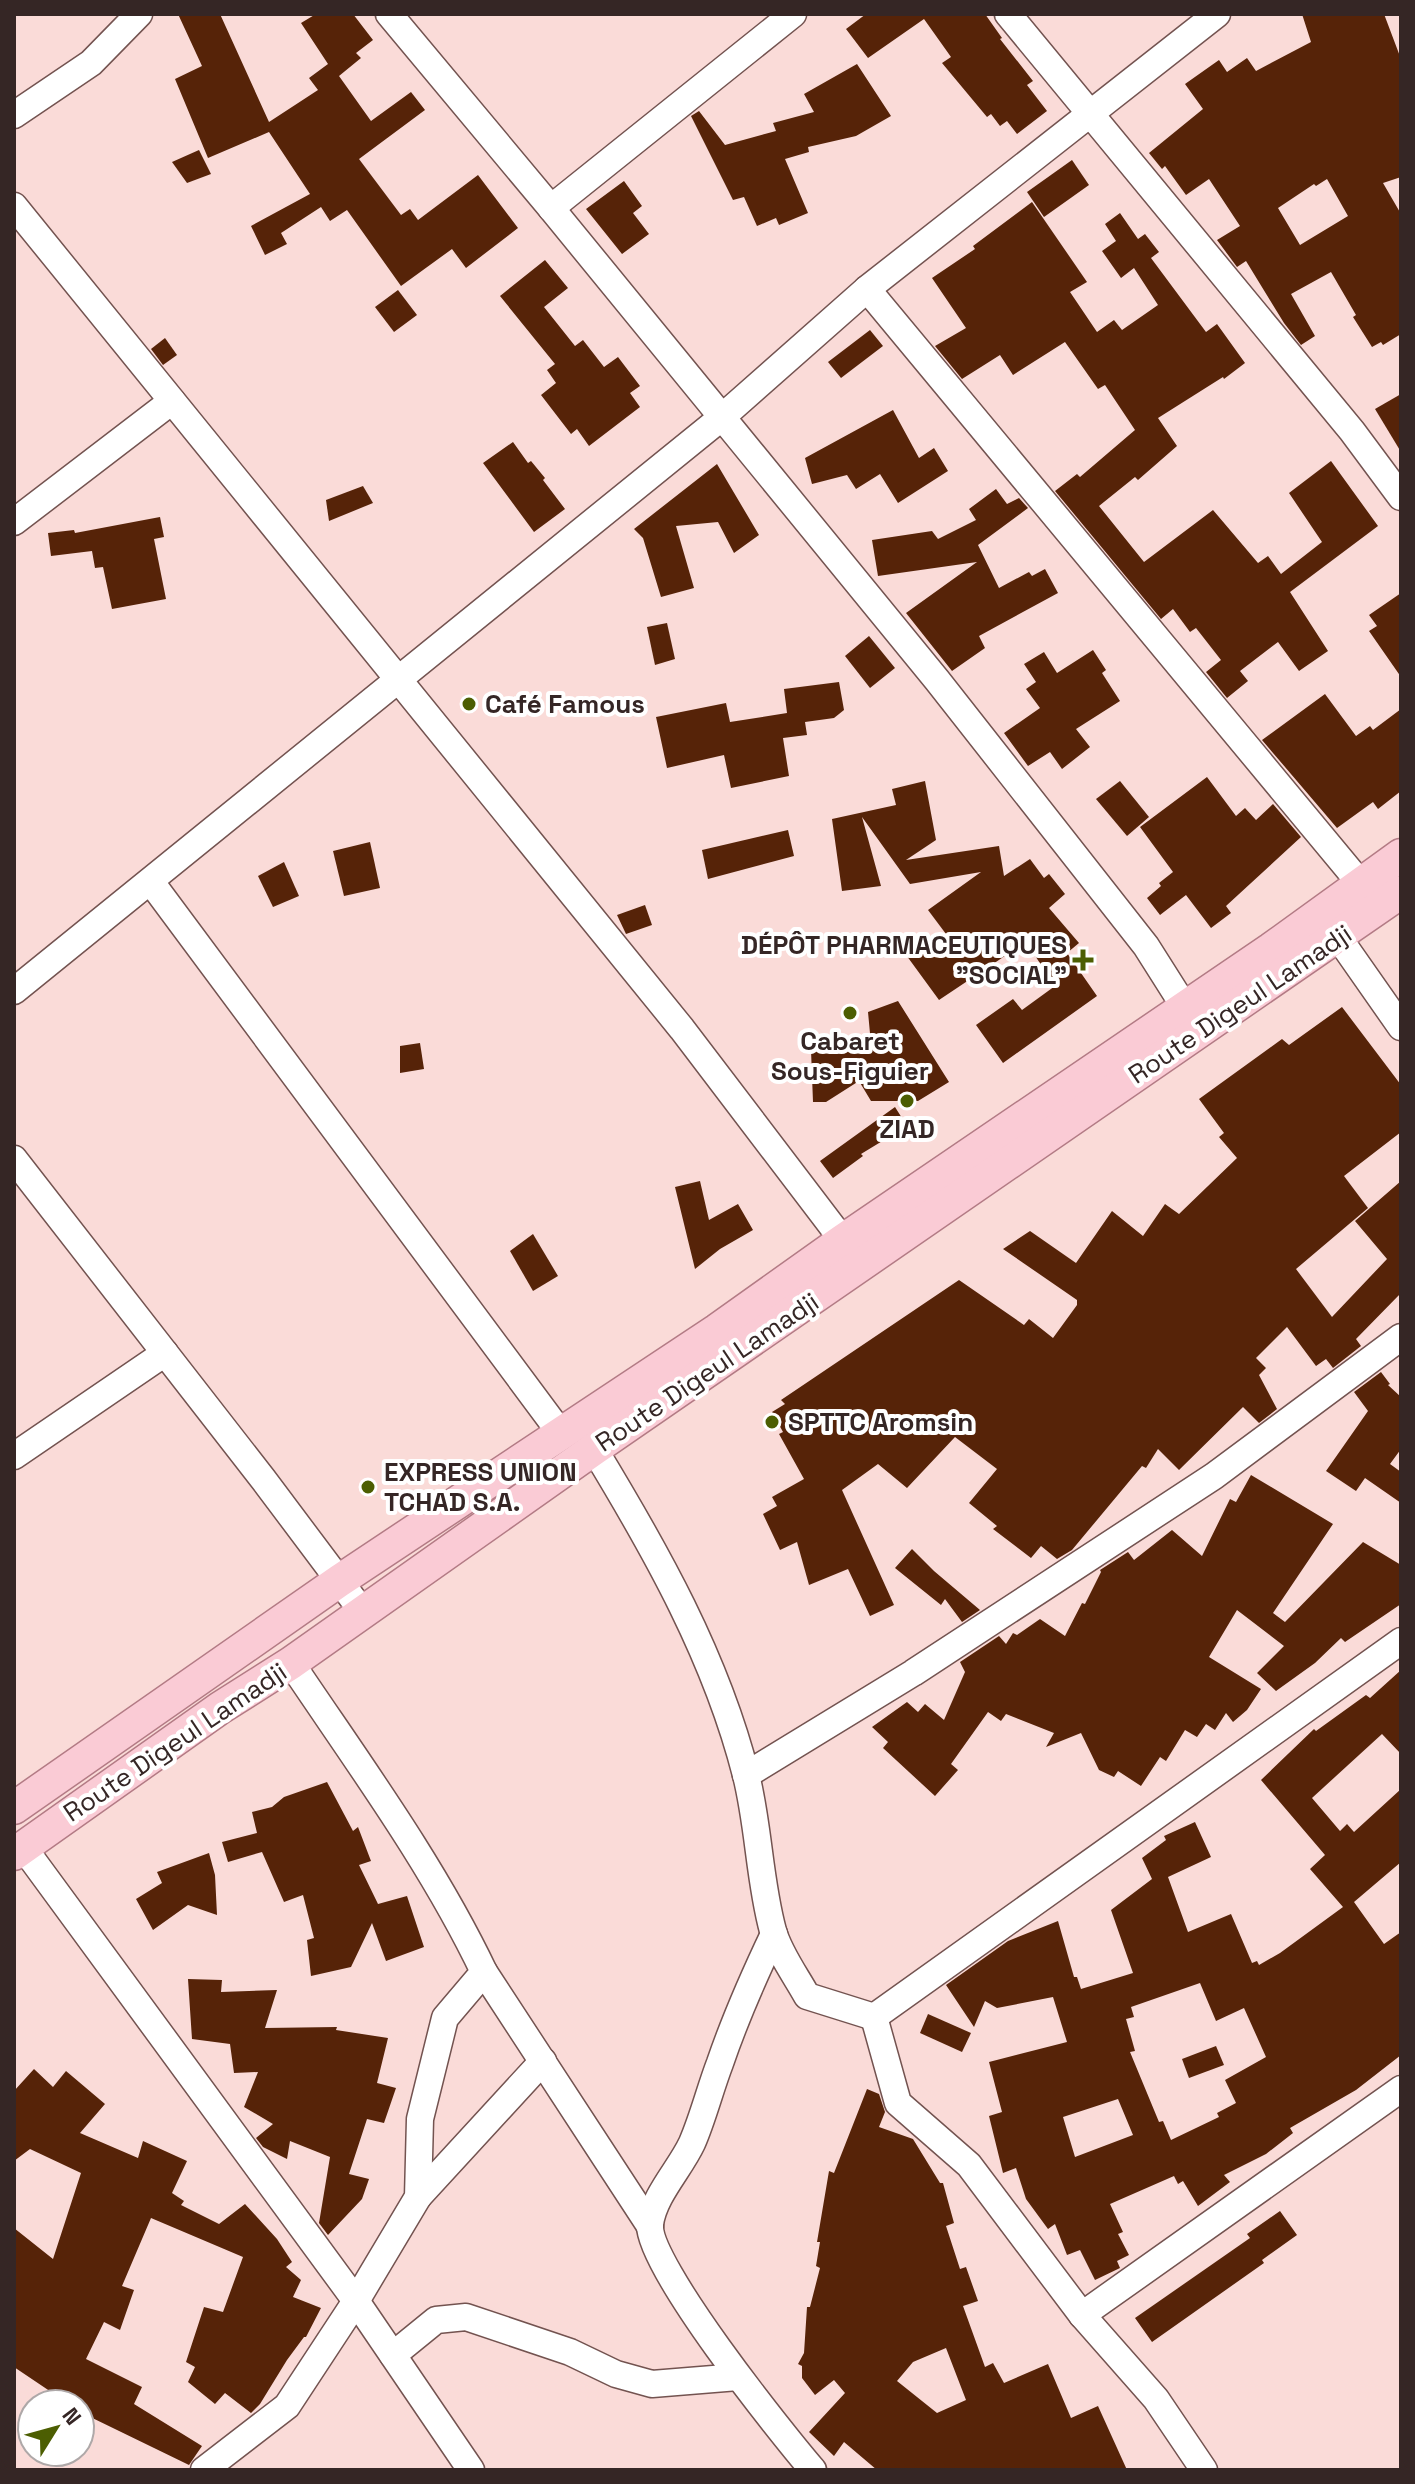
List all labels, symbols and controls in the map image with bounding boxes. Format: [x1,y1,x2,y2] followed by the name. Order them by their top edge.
[485,687,645,721] place label: Café Famous
[460,695,478,713] marker: Café Famous
[1122,917,1358,1091] street label: Route Digeul Lamadji
[741,928,1067,992] place label: DÉPÔT PHARMACEUTIQUES "SOCIAL"
[1074,951,1092,969] marker: DÉPÔT PHARMACEUTIQUES "SOCIAL"
[841,1004,859,1022] marker: Cabaret Sous-Figuier
[771,1024,929,1088] place label: Cabaret Sous-Figuier
[898,1092,916,1110] marker: ZIAD
[879,1112,935,1146] place label: ZIAD
[589,1285,825,1459] street label: Route Digeul Lamadji
[788,1405,973,1439] place label: SPTTC Aromsin
[763,1413,781,1431] marker: SPTTC Aromsin
[384,1455,577,1519] place label: EXPRESS UNION TCHAD S.A.
[359,1478,377,1496] marker: EXPRESS UNION TCHAD S.A.
[57,1655,293,1829] street label: Route Digeul Lamadji
[16,2388,96,2468] north arrow
[56,2402,88,2430] text: N

